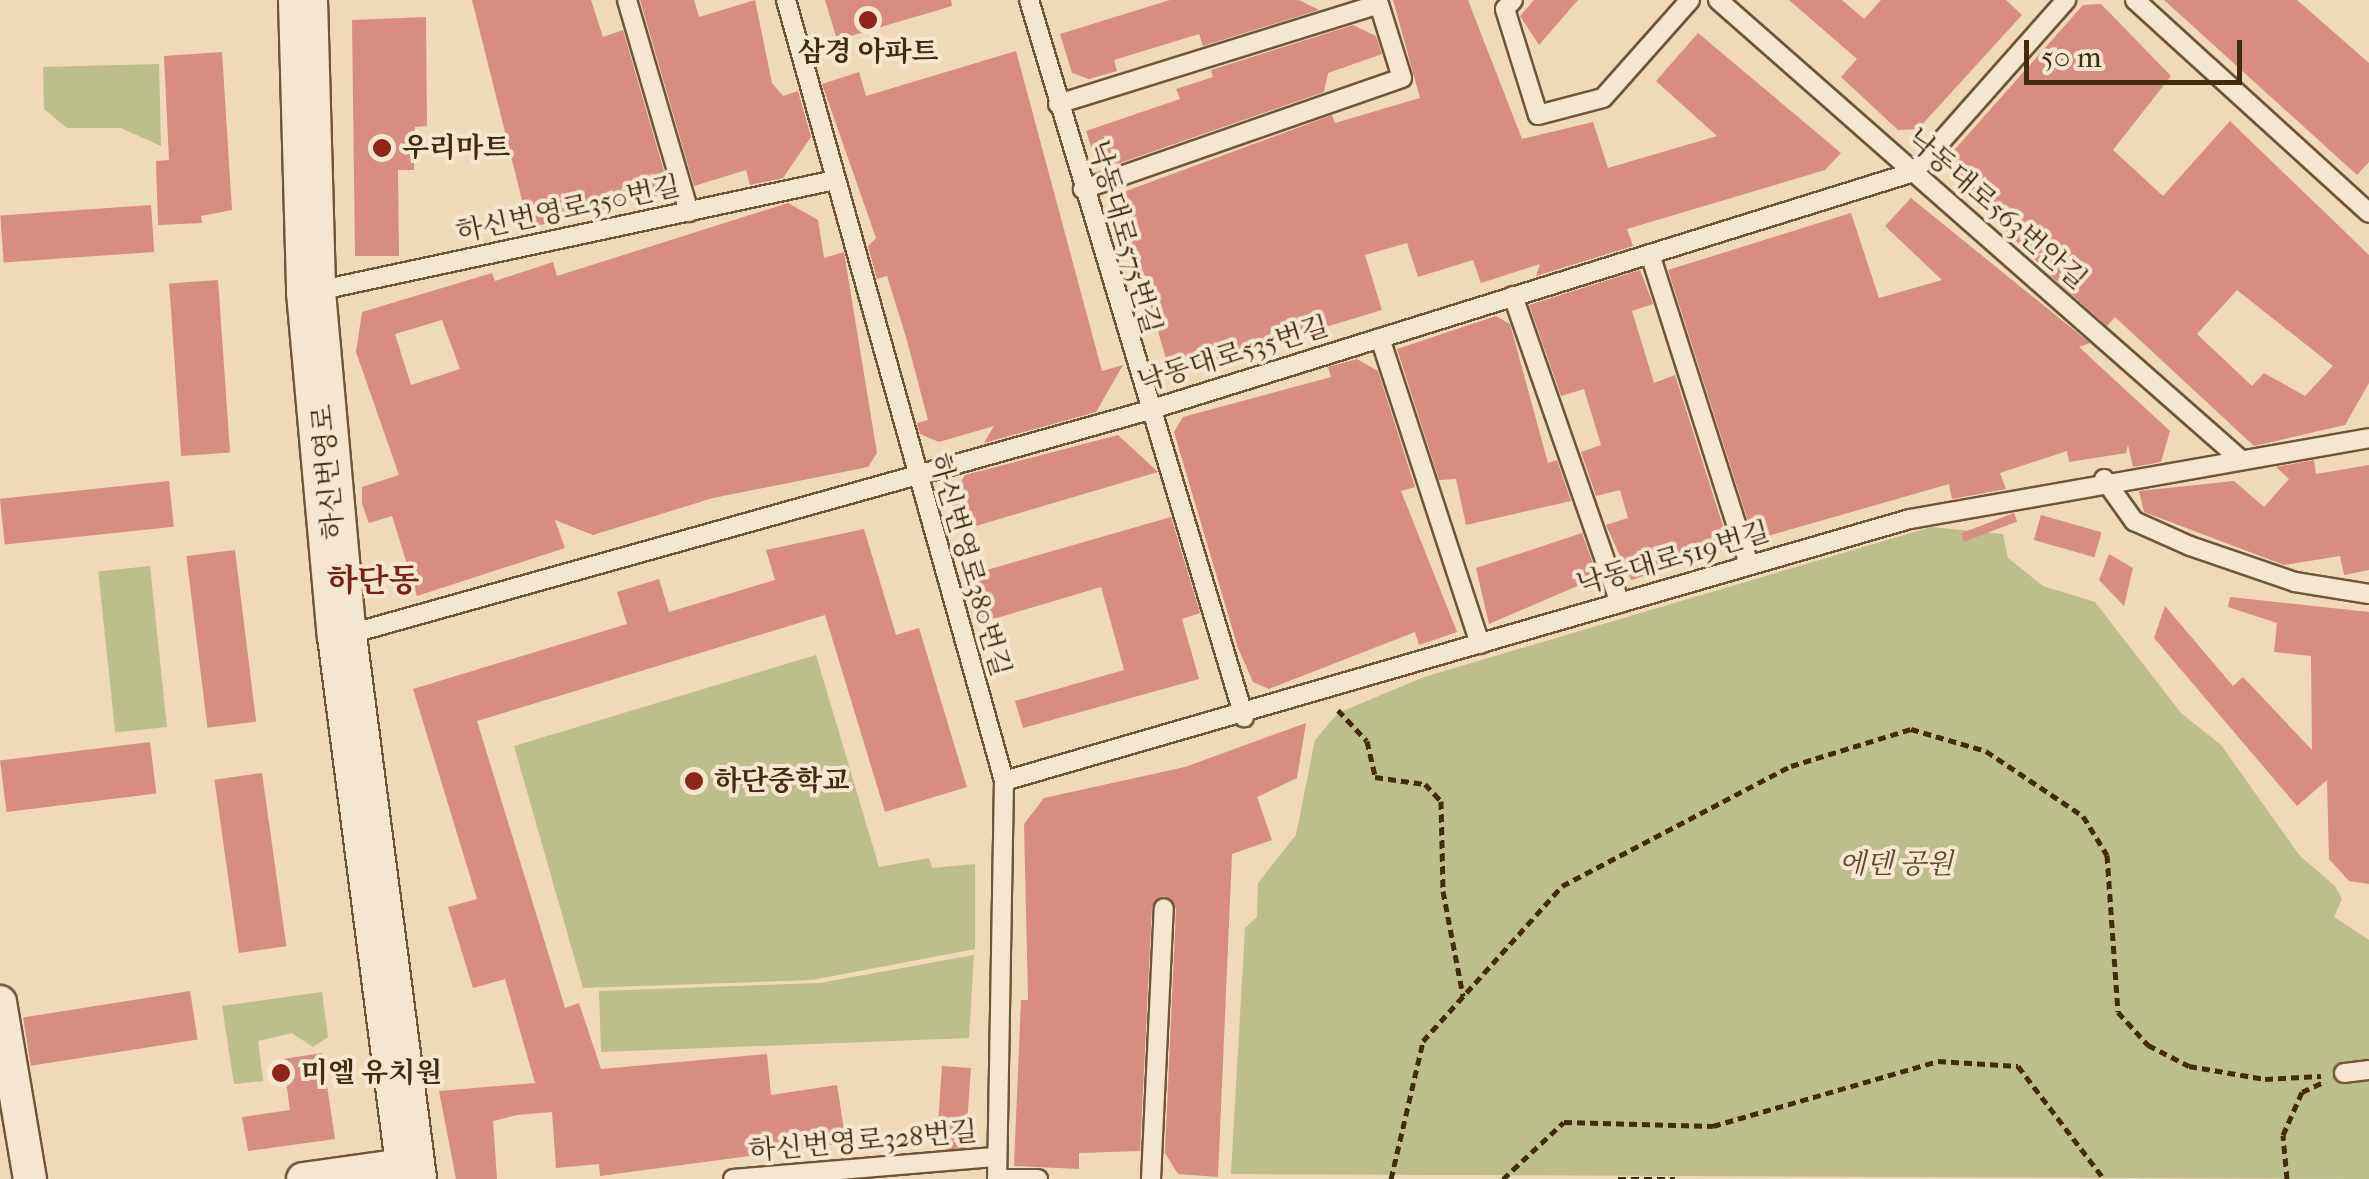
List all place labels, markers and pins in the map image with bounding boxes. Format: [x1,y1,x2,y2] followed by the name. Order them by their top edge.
[857,9,879,31] marker: 삼경 아파트
[797,35,939,69] place label: 삼경 아파트
[402,131,510,165] place label: 우리마트
[371,137,393,159] marker: 우리마트
[714,764,849,798] place label: 하단중학교
[683,770,705,792] marker: 하단중학교
[301,1056,442,1090] place label: 미엘 유치원
[270,1062,292,1084] marker: 미엘 유치원

